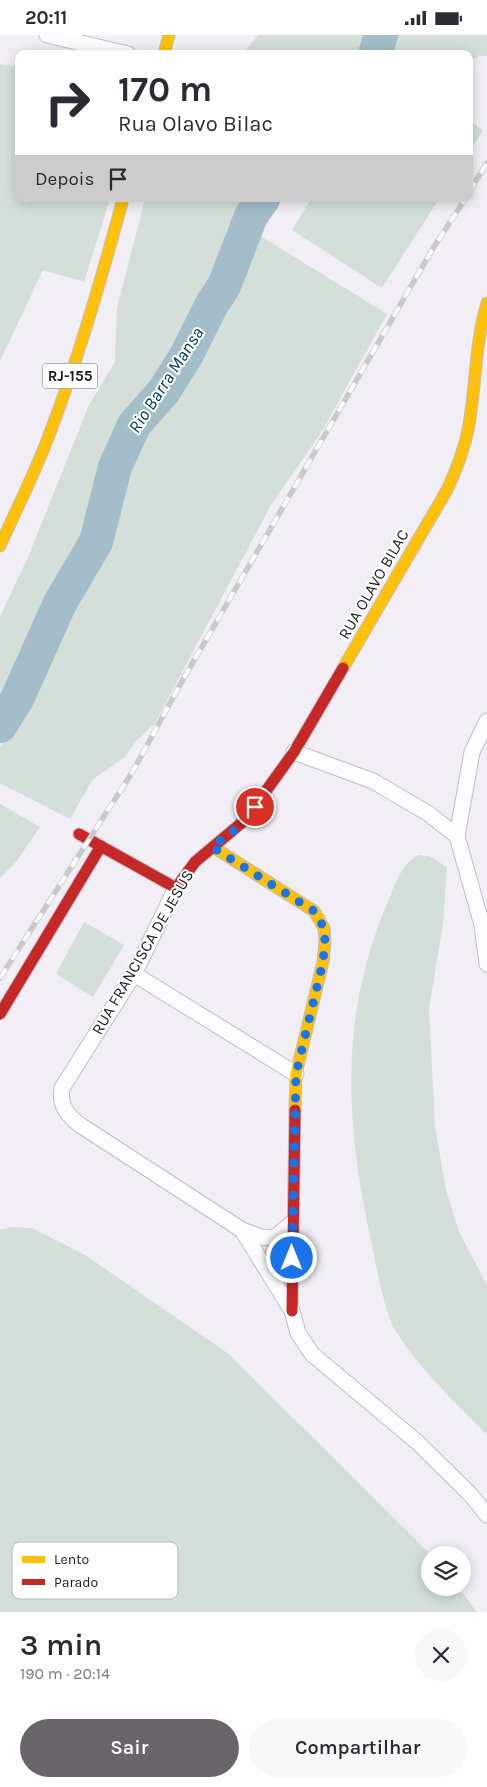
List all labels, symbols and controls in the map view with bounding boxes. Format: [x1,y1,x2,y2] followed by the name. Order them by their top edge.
[25,7,67,29] text: 20:11
[118,69,212,110] text: 170 m
[35,70,100,135] icon: right
[118,111,273,137] text: Rua Olavo Bilac
[104,165,132,193] icon: arrive
[35,168,94,190] text: Depois
[124,323,208,437] water label: Rio Barra Mansa
[42,363,98,389] road number: RJ-155
[334,526,413,643] street label: RUA OLAVO BILAC
[234,786,276,828] pin
[241,793,269,821] icon: arrive
[87,867,197,1038] street label: RUA FRANCISCA DE JESUS
[265,1231,317,1283] position arrow
[12,1542,178,1599] legend
[421,1546,471,1596] map controls
[421,1546,471,1596] button: layers
[54,1551,89,1568] text: Lento
[54,1574,98,1591] text: Parado
[20,1627,102,1663] text: 3 min
[415,1629,467,1681] button: close
[20,1664,110,1683] text: 190 m · 20:14
[20,1719,239,1777] button: Sair
[249,1719,467,1777] button: Compartilhar

